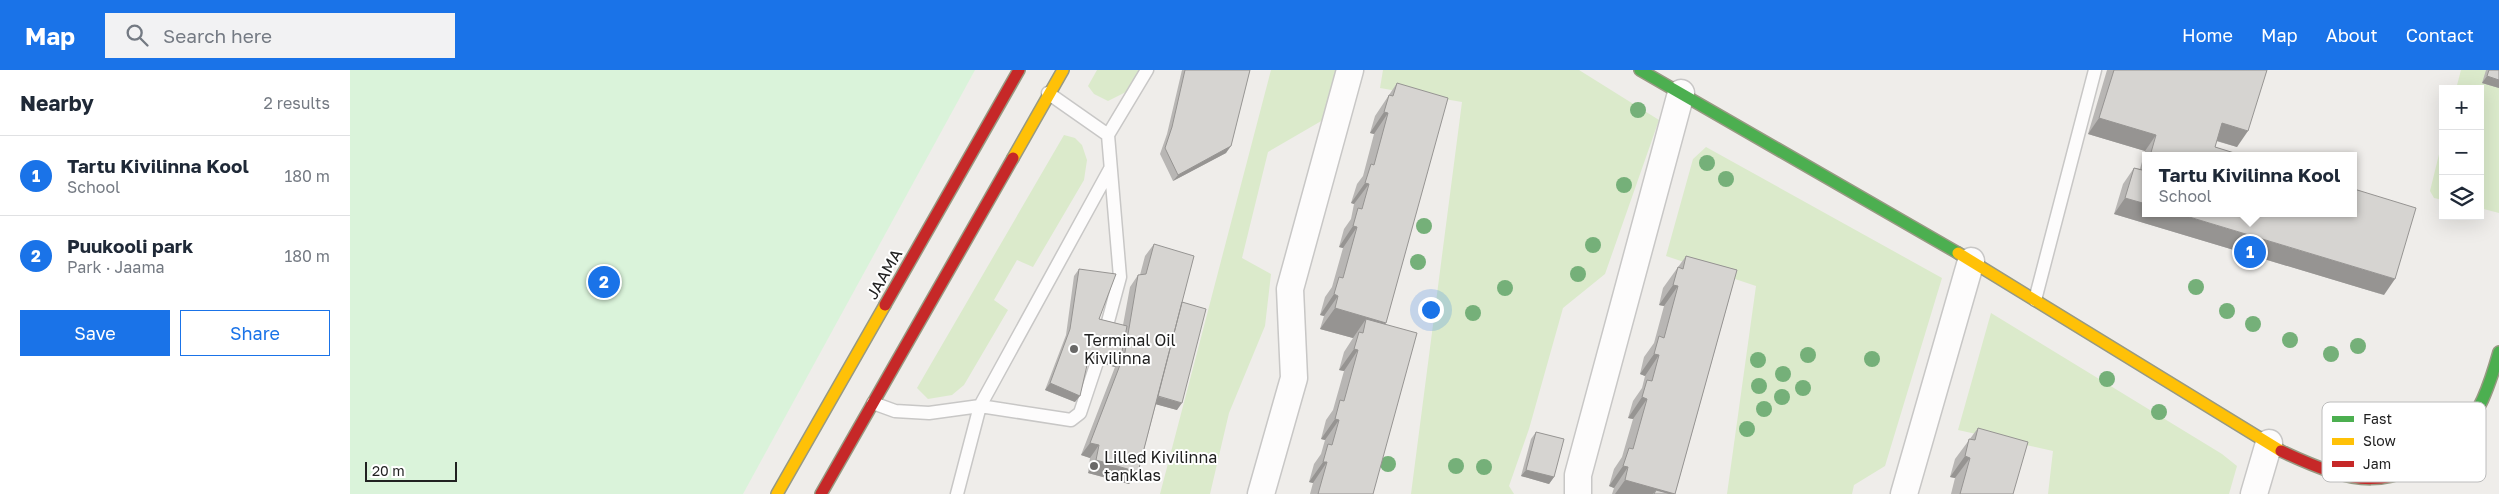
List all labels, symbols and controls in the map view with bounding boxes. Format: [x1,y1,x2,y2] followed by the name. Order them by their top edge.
[105,13,455,58] search box
[25,21,75,50] text: Map
[123,21,151,49] icon: search
[163,24,272,47] text: Search here
[2182,24,2233,46] text: Home
[2261,24,2298,46] text: Map
[2326,24,2378,46] text: About
[2406,24,2474,46] text: Contact
[2439,85,2484,220] map controls
[2439,85,2484,130] button: +
[20,90,94,116] text: Nearby
[264,93,330,113] text: 2 results
[2439,130,2484,175] button: −
[2142,152,2357,217] popup
[67,154,249,177] text: Tartu Kivilinna Kool
[2159,163,2340,186] text: Tartu Kivilinna Kool
[32,166,40,186] text: 1
[284,166,330,186] text: 180 m
[2439,175,2484,220] button: layers
[67,177,120,197] text: School
[2159,186,2212,206] text: School
[2234,233,2266,271] pin: 1
[67,234,193,257] text: Puukooli park
[862,245,906,303] street label: JAAMA
[31,246,41,266] text: 2
[284,246,330,266] text: 180 m
[67,257,165,277] text: Park · Jaama
[588,263,620,301] pin: 2
[1418,297,1444,323] your location
[20,310,170,356] button: Save
[180,310,330,356] button: Share
[1084,330,1176,368] place label: Terminal Oil Kivilinna
[1068,343,1080,355] marker: Terminal Oil Kivilinna
[2322,402,2486,482] legend
[2363,410,2392,427] text: Fast
[2363,432,2396,449] text: Slow
[1104,447,1217,485] place label: Lilled Kivilinna tanklas
[2363,455,2391,472] text: Jam
[365,459,458,482] scale bar
[1088,460,1100,472] marker: Lilled Kivilinna tanklas
[372,462,405,479] text: 20 m

